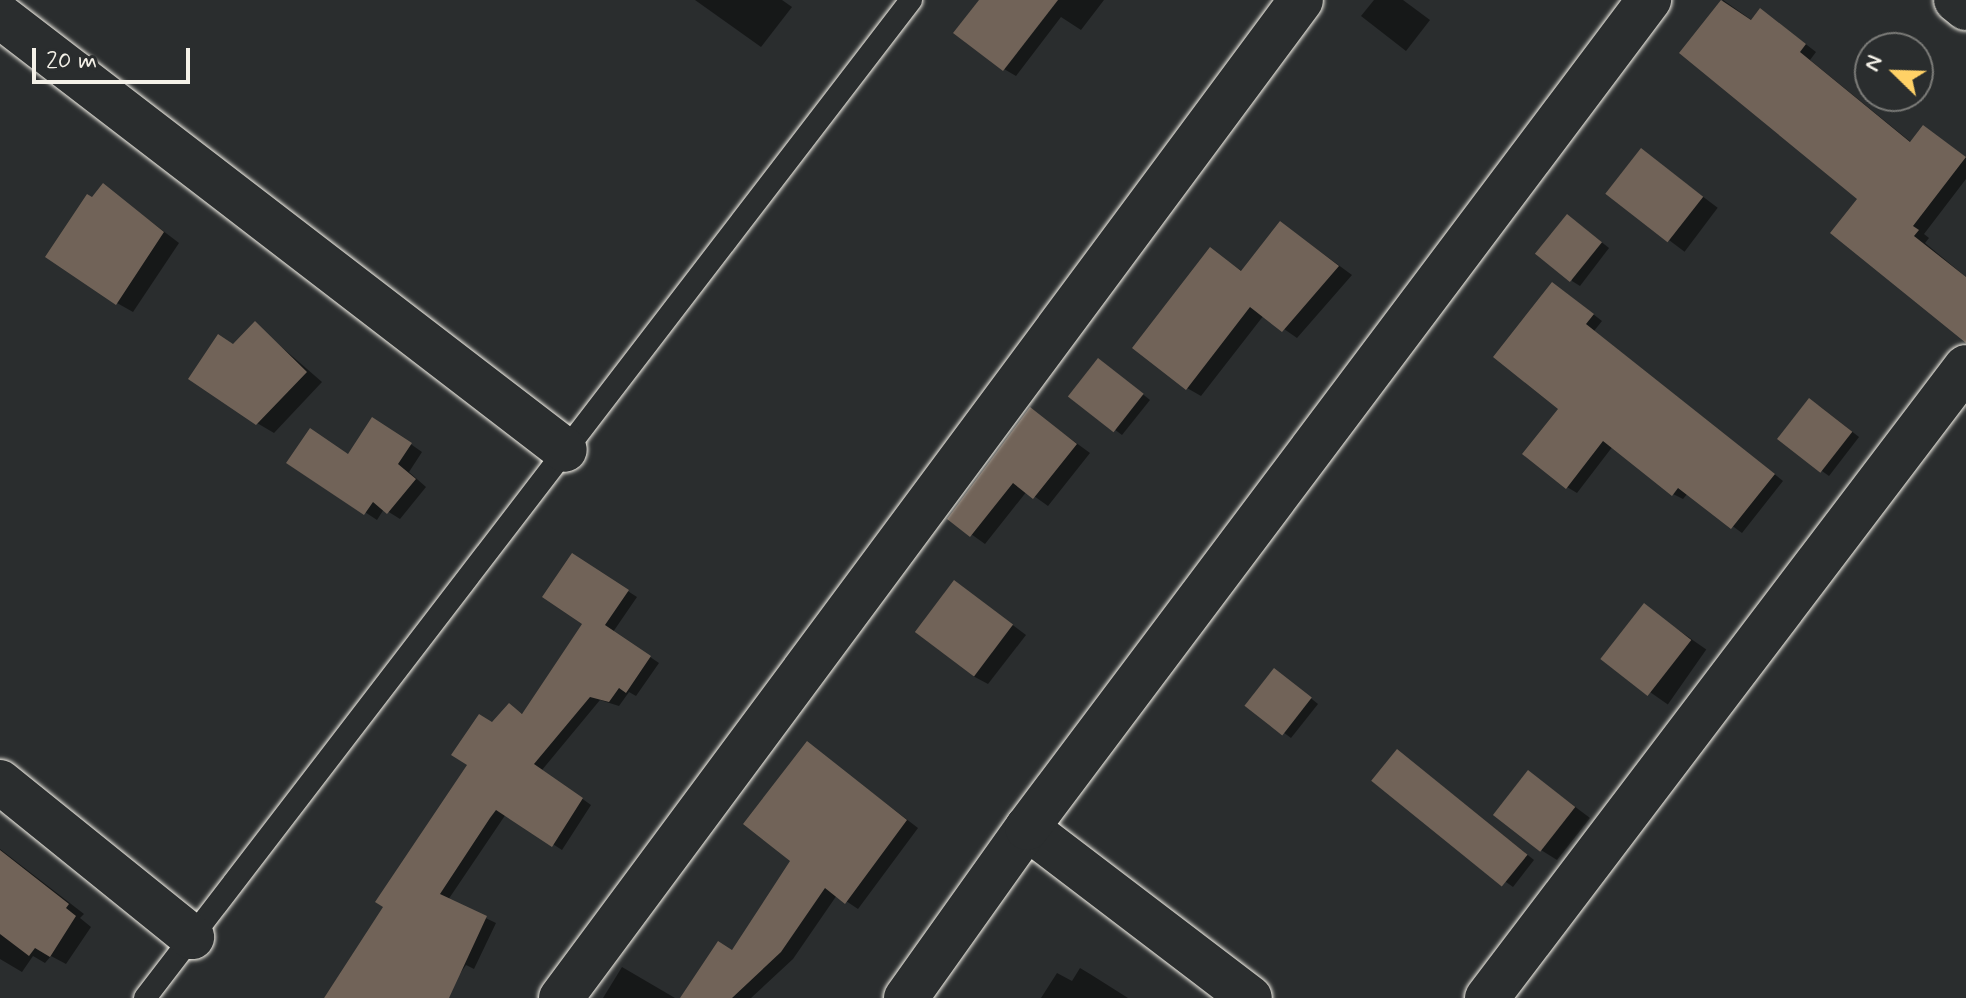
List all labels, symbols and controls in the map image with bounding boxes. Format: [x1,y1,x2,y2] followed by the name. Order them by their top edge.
[36,32,194,82] scale bar
[1854,32,1934,112] north arrow
[46,46,97,77] text: 20 m
[1858,51,1889,76] text: N

